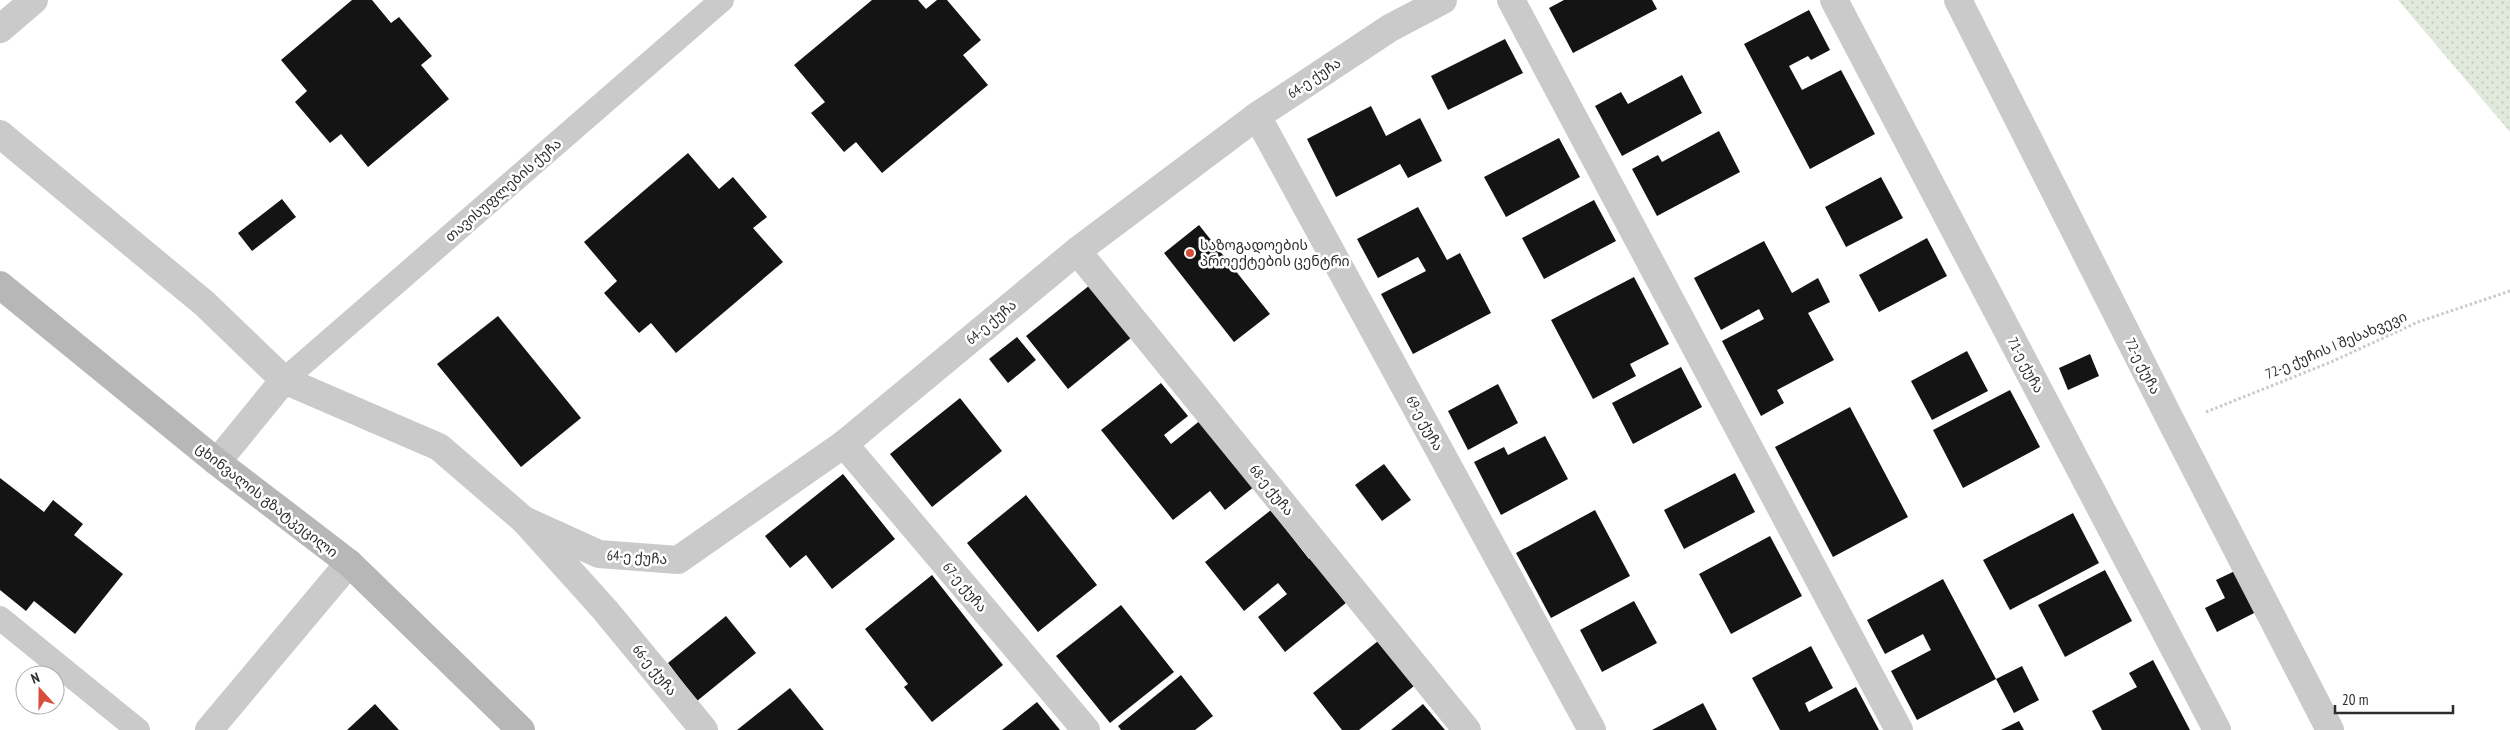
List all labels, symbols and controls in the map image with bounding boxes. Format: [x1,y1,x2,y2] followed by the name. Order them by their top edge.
[1284,54,1344,102] street label: 64-ე ქუჩა
[441,135,565,245] street label: თავისუფლების ქუჩა
[1200,236,1350,270] place label: საზოგადოების პროექტების ცენტრი
[1184,247,1196,259] marker: საზოგადოების პროექტების ცენტრი
[962,296,1020,348] street label: 64-ე ქუჩა
[2263,307,2409,383] street label: 72-ე ქუჩის I შესახვევი
[2004,334,2048,396] street label: 71-ე ქუჩა
[2121,335,2165,397] street label: 72-ე ქუჩა
[1402,392,1448,454] street label: 69-ე ქუჩა
[192,439,342,561] street label: ცხინვალის გზატკეცილი
[1246,461,1298,519] street label: 68-ე ქუჩა
[606,546,668,568] street label: 64-ე ქუჩა
[939,558,991,616] street label: 67-ე ქუჩა
[629,641,681,699] street label: 66-ე ქუჩა
[15,665,65,715] north arrow
[29,668,42,688] text: N
[2335,682,2452,714] scale bar
[2342,690,2368,709] text: 20 m

